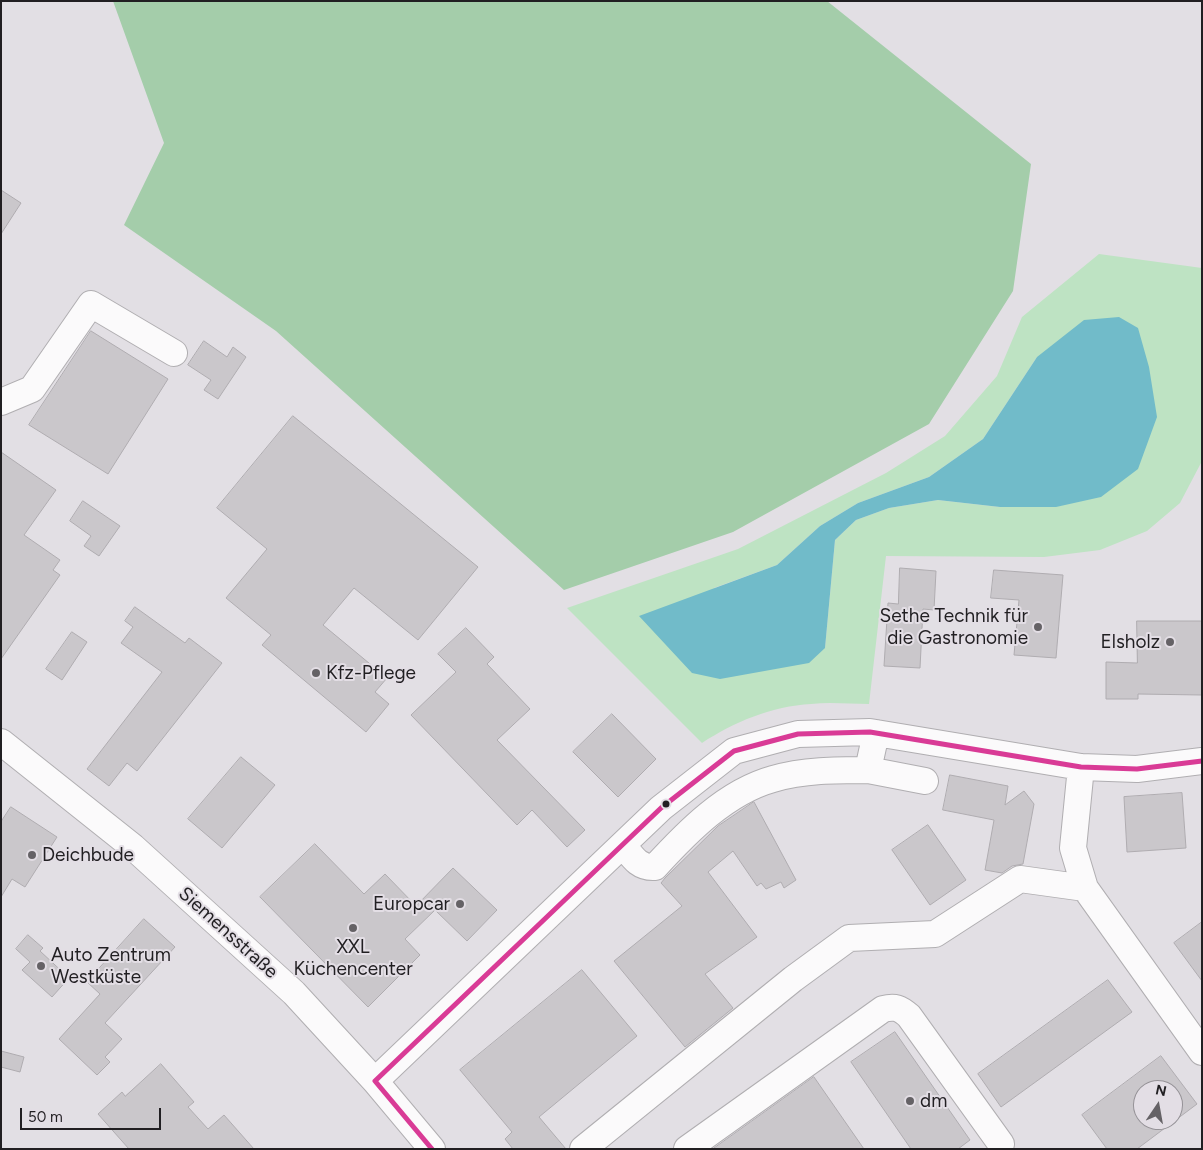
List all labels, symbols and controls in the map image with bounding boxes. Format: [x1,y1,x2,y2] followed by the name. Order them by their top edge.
[880,605,1028,649] place label: Sethe Technik für die Gastronomie
[1032,621,1044,633] marker: Sethe Technik für die Gastronomie
[1101,631,1160,653] place label: Elsholz
[1164,636,1176,648] marker: Elsholz
[326,662,416,684] place label: Kfz-Pflege
[310,667,322,679] marker: Kfz-Pflege
[661,799,671,809] unlabelled marker
[42,844,134,866] place label: Deichbude
[26,849,38,861] marker: Deichbude
[174,882,282,984] street label: Siemensstraße
[373,893,450,915] place label: Europcar
[454,898,466,910] marker: Europcar
[347,922,359,934] marker: XXL Küchencenter
[293,936,413,980] place label: XXL Küchencenter
[51,944,171,988] place label: Auto Zentrum Westküste
[35,960,47,972] marker: Auto Zentrum Westküste
[1133,1080,1183,1130] north arrow
[1154,1081,1168,1100] text: N
[920,1090,947,1112] place label: dm
[904,1095,916,1107] marker: dm
[22,1098,164,1130] scale bar
[28,1108,63,1126] text: 50 m

